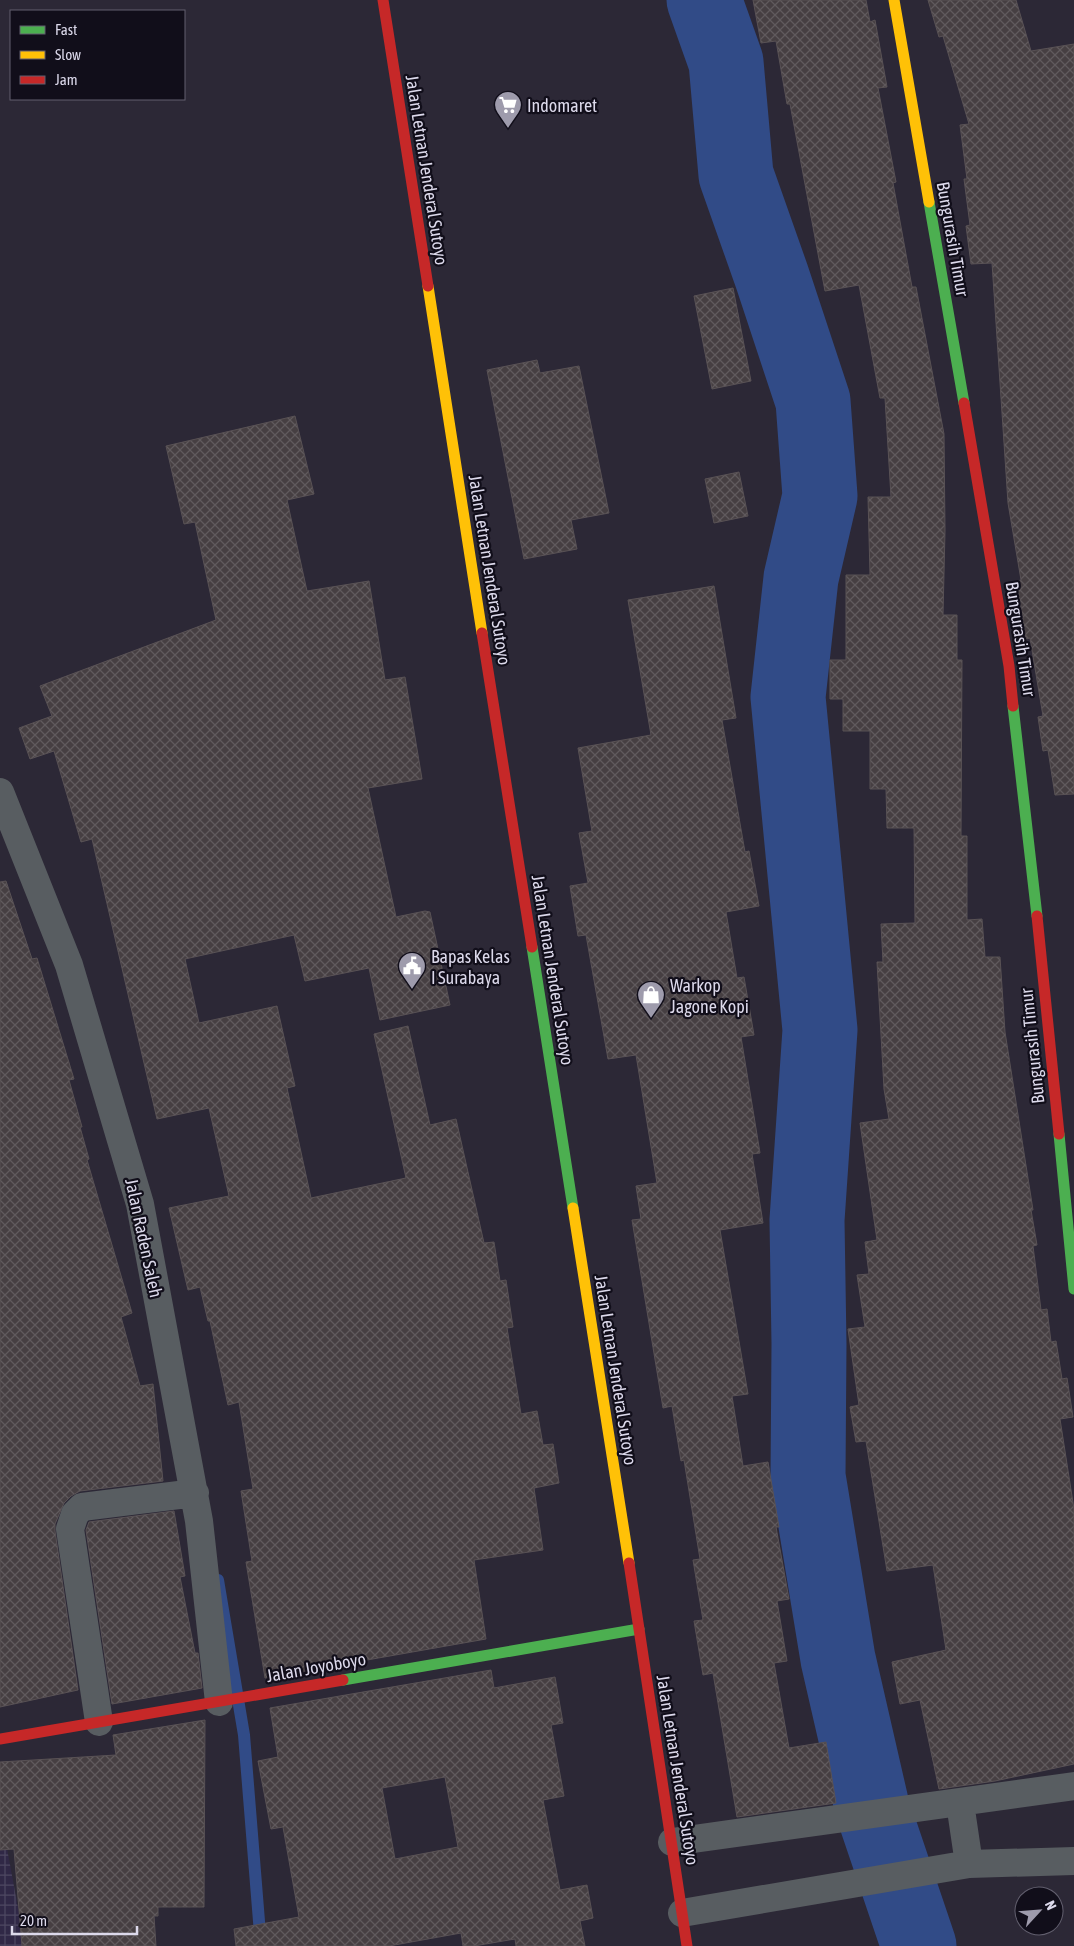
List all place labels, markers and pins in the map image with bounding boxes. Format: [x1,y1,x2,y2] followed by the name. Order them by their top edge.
[493,90,523,129] supermarket icon: Indomaret
[527,95,597,116] place label: Indomaret
[431,946,510,988] place label: Bapas Kelas I Surabaya
[397,951,427,990] public building icon: Bapas Kelas I Surabaya
[670,975,749,1017] place label: Warkop Jagone Kopi
[636,980,666,1019] shop icon: Warkop Jagone Kopi

